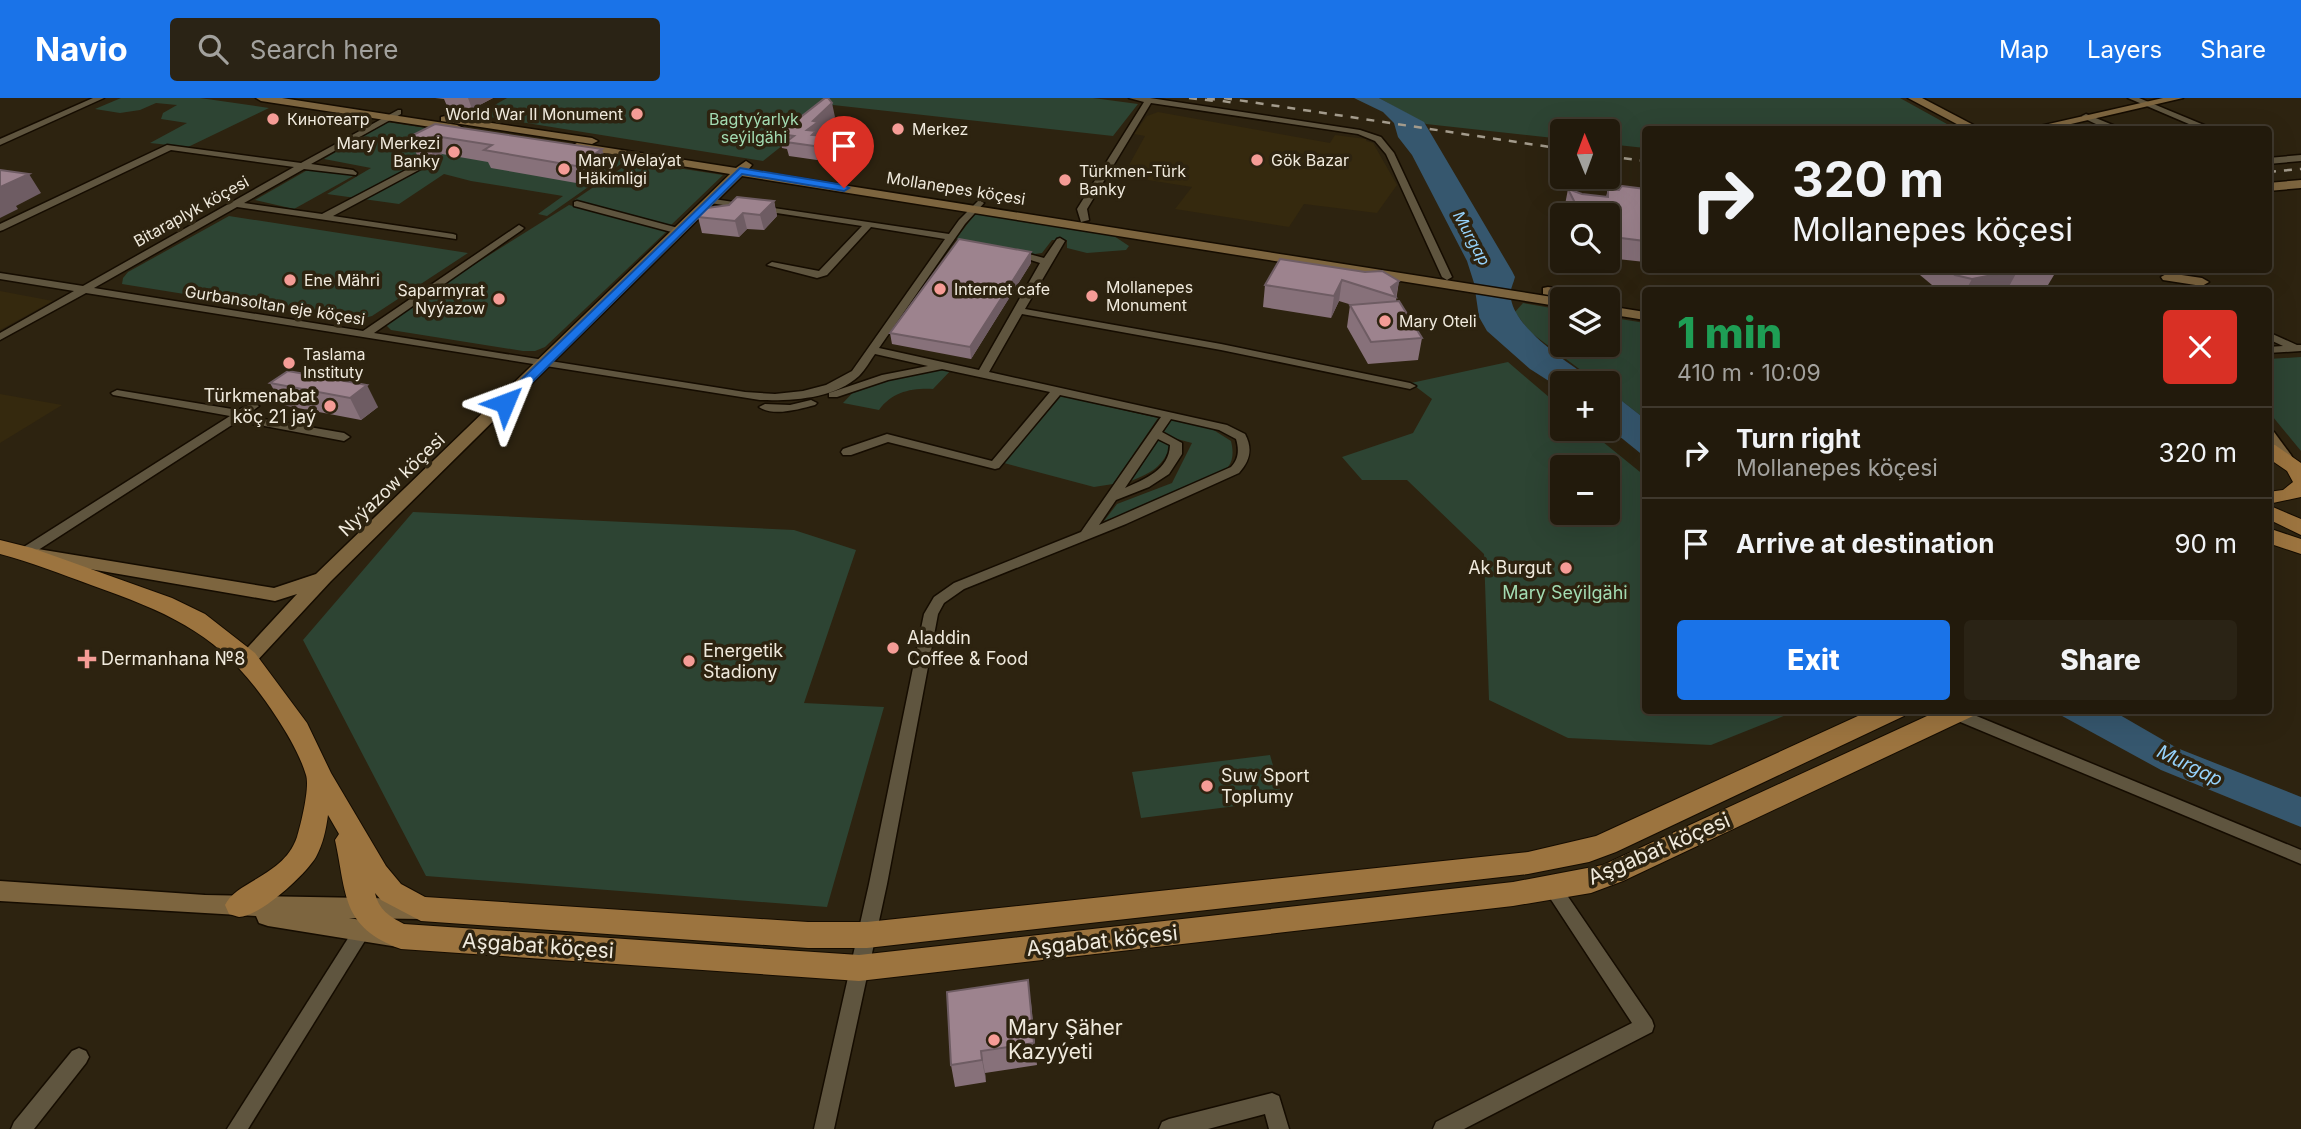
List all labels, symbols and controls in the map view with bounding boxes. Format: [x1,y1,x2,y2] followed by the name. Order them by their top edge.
[170,18,660,81] search box
[35,29,128,69] text: Navio
[194,30,232,68] icon: search
[250,34,398,65] text: Search here
[1999,35,2049,64] text: Map
[2087,35,2162,64] text: Layers
[2200,35,2266,64] text: Share
[445,104,623,124] place label: World War II Monument
[629,106,645,122] marker: World War II Monument
[287,109,369,129] place label: Кинотеатр
[709,109,799,147] park label: Bagtyýarlyk seýilgähi
[265,111,281,127] marker: Кинотеатр
[814,116,874,188] pin
[912,119,968,139] place label: Merkez
[1550,119,1620,189] north arrow
[1550,119,1620,525] map controls
[890,121,906,137] marker: Merkez
[825,127,863,165] icon: arrive
[337,133,440,171] place label: Mary Merkezi Banky
[446,144,462,160] marker: Mary Merkezi Banky
[578,150,681,188] place label: Mary Welaýat Häkimligi
[1271,150,1349,170] place label: Gök Bazar
[1792,150,1944,209] text: 320 m
[1249,152,1265,168] marker: Gök Bazar
[1677,154,1768,245] icon: right
[556,161,572,177] marker: Mary Welaýat Häkimligi
[1079,161,1186,199] place label: Türkmen-Türk Banky
[885,167,1027,209] street label: Mollanepes köçesi
[130,171,252,251] street label: Bitaraplyk köçesi
[1057,172,1073,188] marker: Türkmen-Türk Banky
[1550,203,1620,273] button: search
[1449,207,1495,269] water label: Murgap
[1792,210,2073,249] text: Mollanepes köçesi
[304,270,380,290] place label: Ene Mähri
[282,272,298,288] marker: Ene Mähri
[1106,277,1193,315] place label: Mollanepes Monument
[954,279,1050,299] place label: Internet cafe
[398,280,485,318] place label: Saparmyrat Nyýazow
[183,281,367,329] street label: Gurbansoltan eje köçesi
[932,281,948,297] marker: Internet cafe
[1550,287,1620,357] button: layers
[1084,288,1100,304] marker: Mollanepes Monument
[491,291,507,307] marker: Saparmyrat Nyýazow
[1677,307,1782,358] text: 1 min
[2163,310,2237,384] button: close
[1399,311,1477,331] place label: Mary Oteli
[1377,313,1393,329] marker: Mary Oteli
[303,344,365,382] place label: Taslama Instituty
[281,355,297,371] marker: Taslama Instituty
[1677,359,1821,387] text: 410 m · 10:09
[468,366,542,440] position arrow
[1550,371,1620,441] button: +
[204,385,316,427] place label: Türkmenabat köç 21 jaý
[322,398,338,414] marker: Türkmenabat köç 21 jaý
[1736,423,1861,454] text: Turn right
[334,429,449,540] street label: Nyýazow köçesi
[1677,434,1715,472] icon: right
[2159,437,2237,468] text: 320 m
[1736,454,1938,482] text: Mollanepes köçesi
[1550,455,1620,525] button: −
[1677,525,1715,563] icon: arrive
[1736,528,1995,559] text: Arrive at destination
[2174,528,2237,559] text: 90 m
[1468,557,1552,578] place label: Ak Burgut
[1558,560,1574,576] marker: Ak Burgut
[1502,582,1628,603] park label: Mary Seýilgähi
[1677,620,1950,700] button: Exit
[1964,620,2237,700] button: Share
[907,627,1028,669] place label: Aladdin Coffee & Food
[703,640,783,682] place label: Energetik Stadiony
[885,640,901,656] marker: Aladdin Coffee & Food
[101,648,245,669] place label: Dermanhana №8
[79,651,95,667] marker: Dermanhana №8
[681,653,697,669] marker: Energetik Stadiony
[2153,740,2226,791] water label: Murgap
[1221,765,1309,807] place label: Suw Sport Toplumy
[1199,778,1215,794] marker: Suw Sport Toplumy
[1584,807,1734,890] street label: Aşgabat köçesi
[1025,920,1179,961] street label: Aşgabat köçesi
[461,928,615,963] street label: Aşgabat köçesi
[1008,1015,1123,1064] place label: Mary Şäher Kazyýeti
[986,1032,1002,1048] marker: Mary Şäher Kazyýeti

